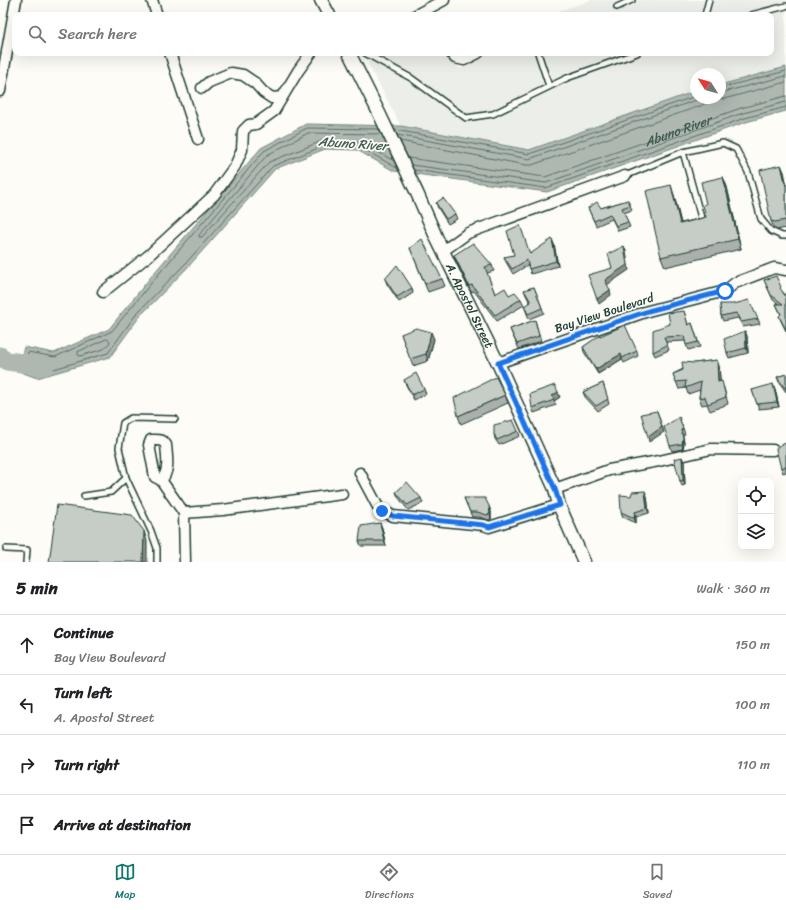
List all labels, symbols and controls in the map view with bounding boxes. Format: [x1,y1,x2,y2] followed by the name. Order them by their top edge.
[12,12,774,56] search box
[58,21,137,47] text: Search here
[26,23,48,45] icon: search
[690,68,726,104] north arrow
[640,108,717,153] water label: Abuno River
[317,130,391,158] water label: Abuno River
[439,258,500,352] street label: A. Apostol Street
[716,282,734,300] route start
[552,286,657,339] street label: Bay View Boulevard
[738,478,774,550] map controls
[738,478,774,514] button: locate
[373,502,391,520] route end
[738,514,774,550] button: layers
[16,573,58,603] text: 5 min
[696,577,770,600] text: Walk · 360 m
[54,620,114,646] text: Continue
[735,633,770,656] text: 150 m
[16,634,38,656] icon: ahead
[54,646,165,669] text: Bay View Boulevard
[54,680,112,706] text: Turn left
[735,693,770,716] text: 100 m
[16,694,38,716] icon: left
[54,706,154,729] text: A. Apostol Street
[54,752,119,778] text: Turn right
[737,753,770,776] text: 110 m
[16,754,38,776] icon: right
[54,812,191,838] text: Arrive at destination
[16,814,38,836] icon: arrive
[114,861,136,904] tab: Map
[365,861,414,904] tab: Directions
[643,861,672,904] tab: Saved

